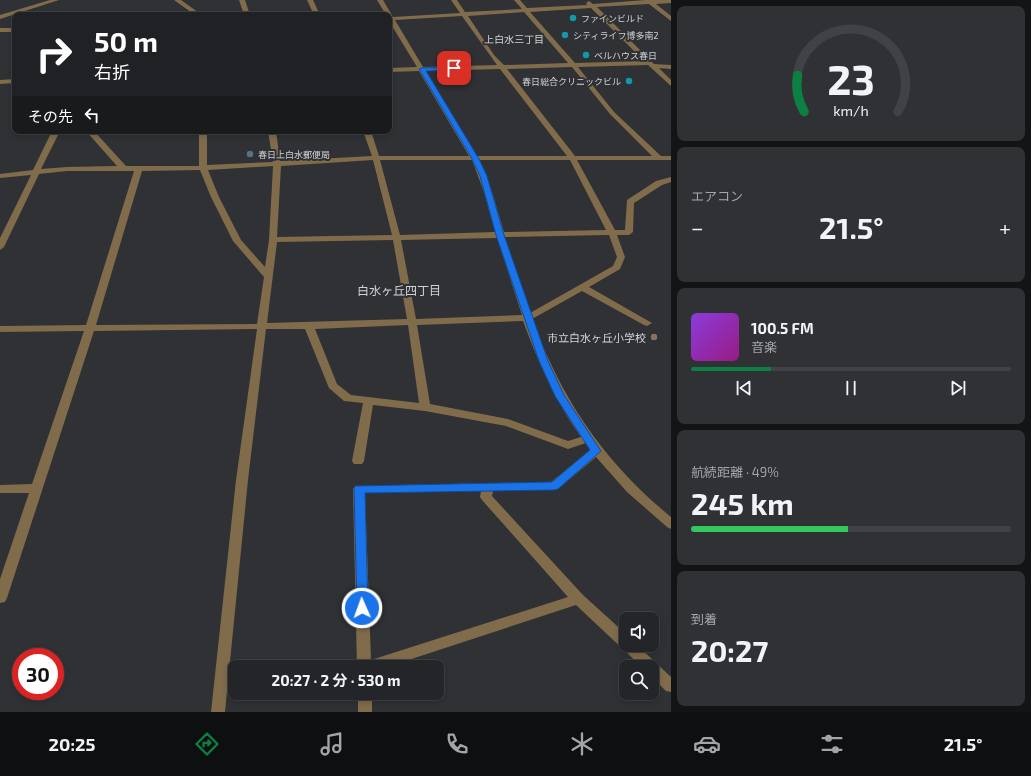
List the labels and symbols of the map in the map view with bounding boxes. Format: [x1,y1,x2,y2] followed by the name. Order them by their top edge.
[568,13,578,23] marker: ファインビルド
[581,13,644,24] place label: ファインビルド
[560,30,570,40] marker: シティライフ博多南2
[573,30,659,41] place label: シティライフ博多南2
[484,33,544,45] district label: 上白水三丁目
[581,50,591,60] marker: ベルハウス春日
[594,50,657,61] place label: ベルハウス春日
[437,51,471,85] pin
[522,76,621,87] place label: 春日総合クリニックビル
[624,76,634,86] marker: 春日総合クリニックビル
[245,149,255,159] marker: 春日上白水郵便局
[258,149,330,160] place label: 春日上白水郵便局
[357,283,441,297] district label: 白水ヶ丘四丁目
[547,331,646,344] place label: 市立白水ヶ丘小学校
[649,332,659,342] marker: 市立白水ヶ丘小学校
[341,587,383,629] position arrow
[12,648,64,700] speed limit sign: 30

